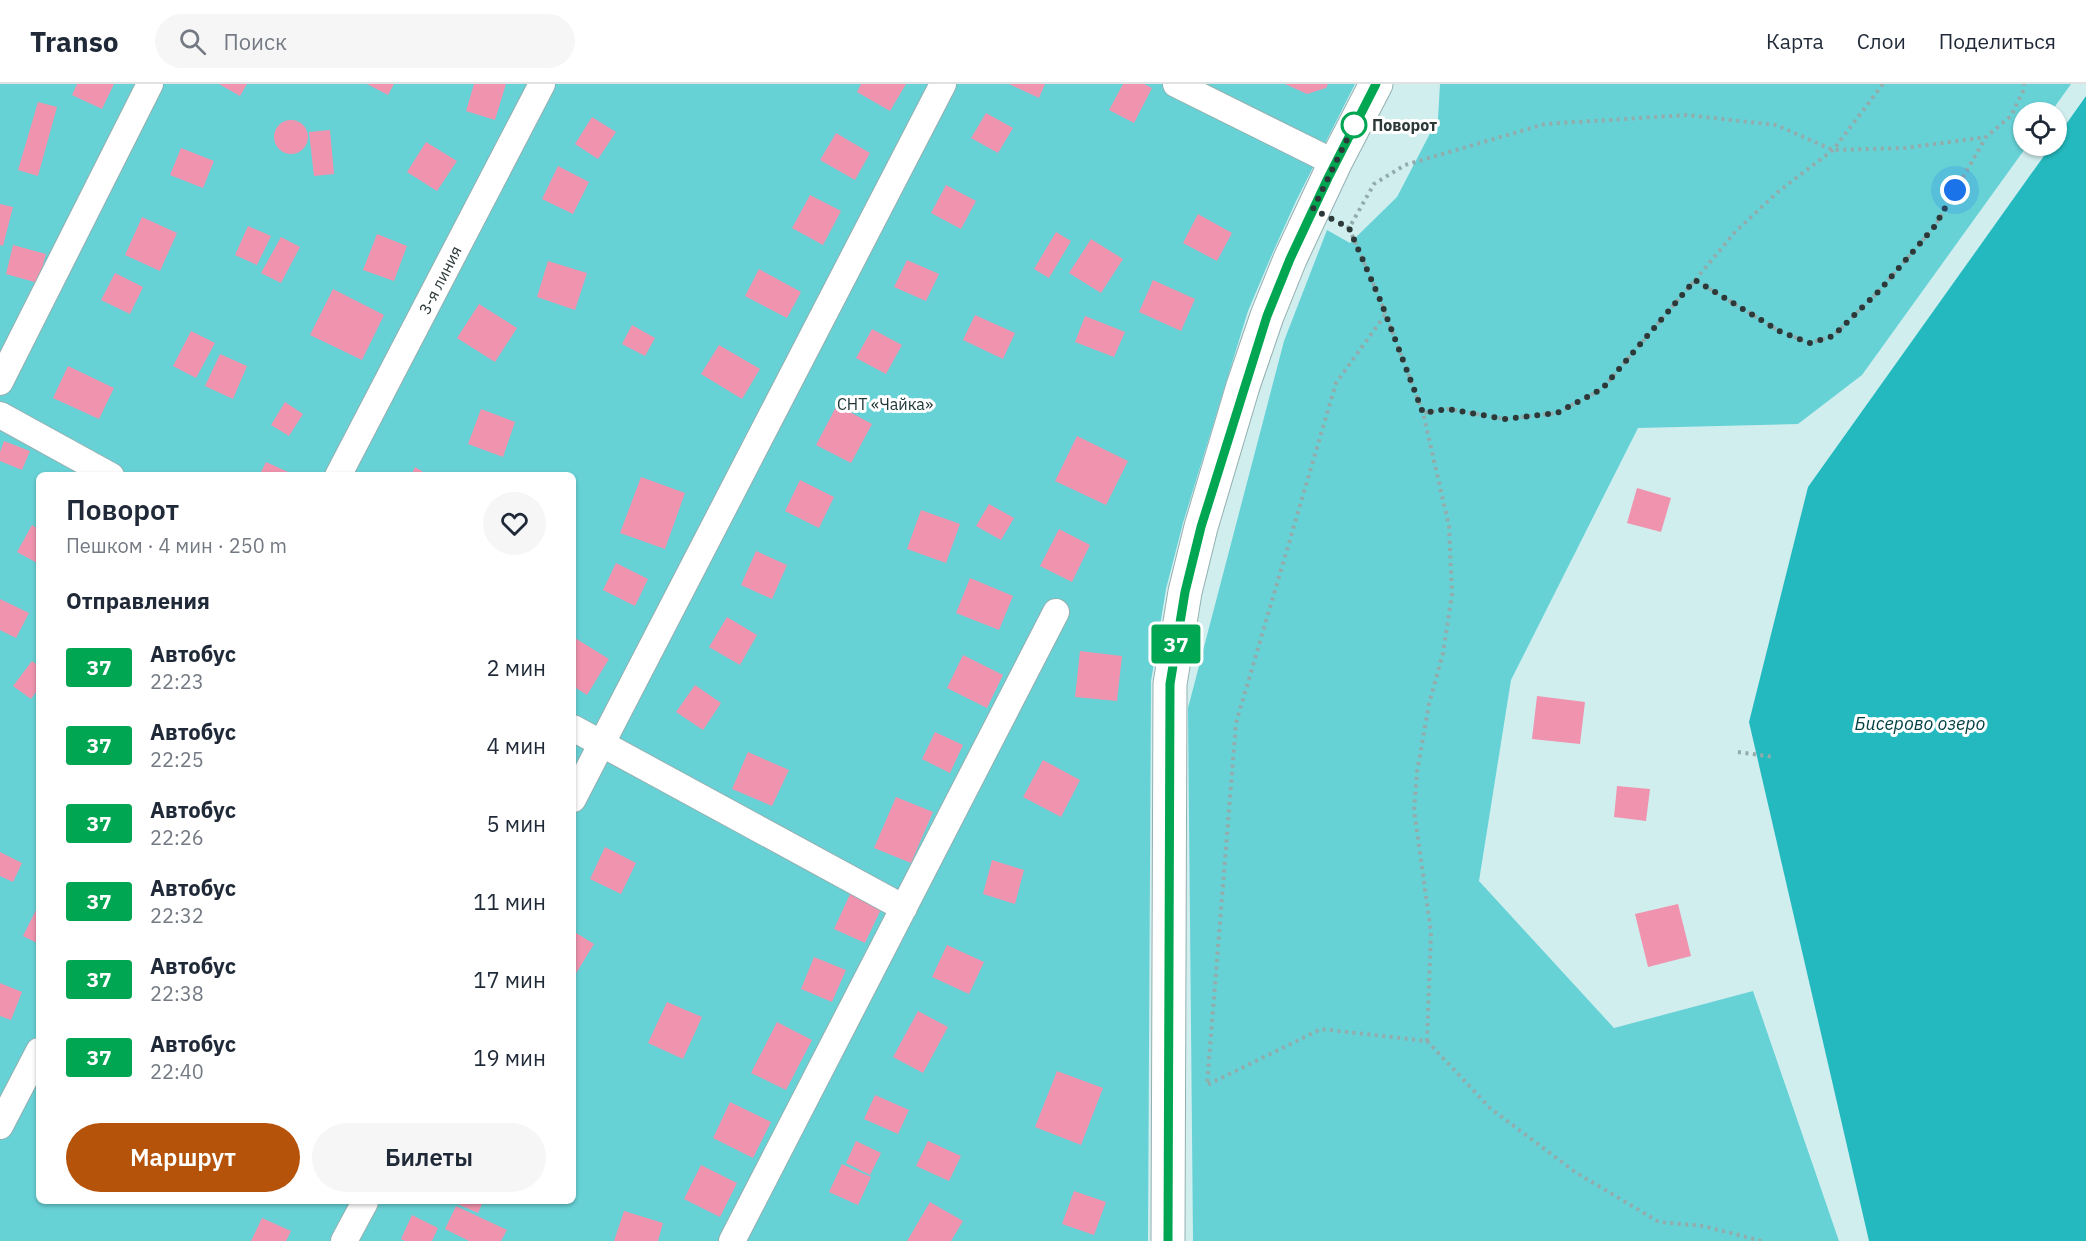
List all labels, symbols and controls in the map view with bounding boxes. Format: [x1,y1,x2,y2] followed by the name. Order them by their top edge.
[155,14,575,68] search box
[30,23,119,60] text: Transo
[176,25,209,58] icon: search
[224,27,287,56] text: Поиск
[1766,27,1824,55] text: Карта
[1857,27,1906,55] text: Слои
[1939,27,2056,55] text: Поделиться
[2013,102,2067,156] map controls
[2013,102,2067,156] button: locate
[1341,112,1367,138] marker: Поворот
[1372,115,1437,135] place label: Поворот
[1940,175,1970,205] your location
[414,242,466,318] street label: 3-я линия
[837,394,933,414] park label: СНТ «Чайка»
[66,491,179,528] text: Поворот
[483,492,546,555] button: heart
[66,532,287,559] text: Пешком · 4 мин · 250 m
[66,586,210,615] text: Отправления
[1149,624,1203,664] line badge: 37
[1163,630,1189,658] text: 37
[150,639,236,668] text: Автобус
[86,653,112,681] text: 37
[486,653,546,682] text: 2 мин
[150,668,204,695] text: 22:23
[1855,712,1985,735] water label: Бисерово озеро
[150,717,236,746] text: Автобус
[86,731,112,759] text: 37
[486,731,546,760] text: 4 мин
[150,746,204,773] text: 22:25
[150,795,236,824] text: Автобус
[86,809,112,837] text: 37
[486,809,546,838] text: 5 мин
[150,824,204,851] text: 22:26
[150,873,236,902] text: Автобус
[86,887,112,915] text: 37
[473,887,546,916] text: 11 мин
[150,902,204,929] text: 22:32
[150,951,236,980] text: Автобус
[86,965,112,993] text: 37
[473,965,546,994] text: 17 мин
[150,980,204,1007] text: 22:38
[150,1029,236,1058] text: Автобус
[86,1043,112,1071] text: 37
[473,1043,546,1072] text: 19 мин
[150,1058,204,1085] text: 22:40
[66,1123,300,1192] button: Маршрут
[312,1123,546,1192] button: Билеты

